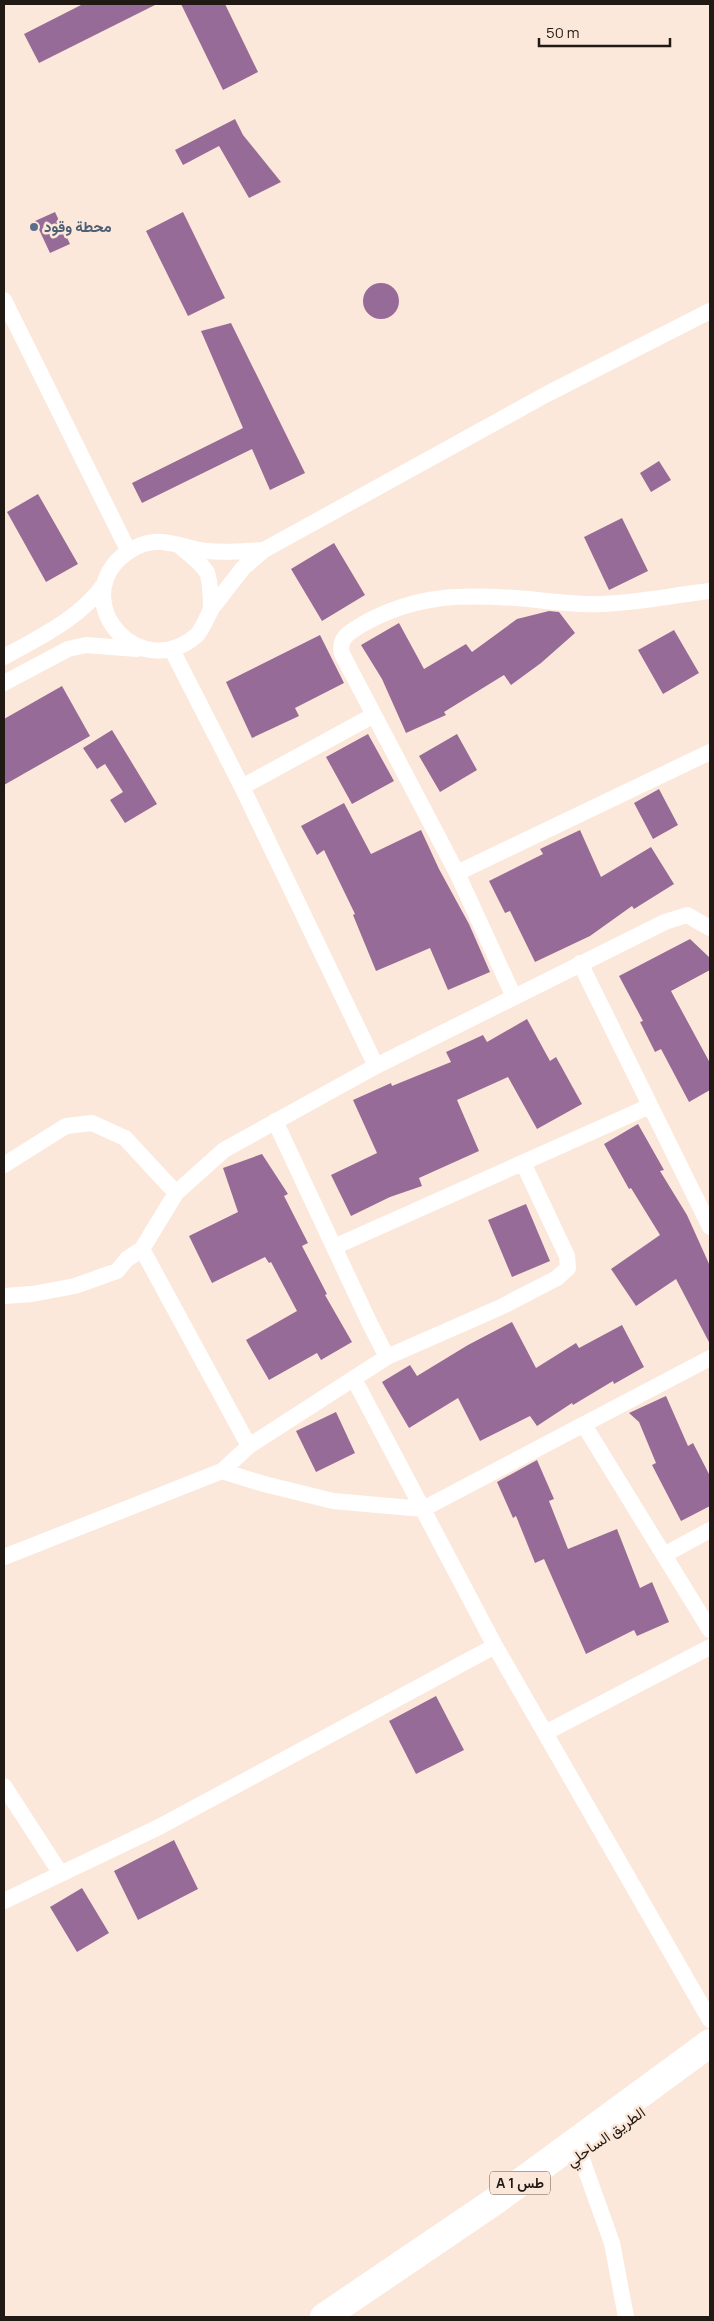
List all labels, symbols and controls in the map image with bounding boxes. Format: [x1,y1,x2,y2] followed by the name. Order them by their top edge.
[539,15,670,47] scale bar
[546,22,580,43] text: 50 m
[44,216,112,237] place label: محطة وقود
[28,221,40,233] marker: محطة وقود
[562,2102,651,2174] street label: الطريق الساحلي
[490,2172,550,2194] road number: A 1 طس

